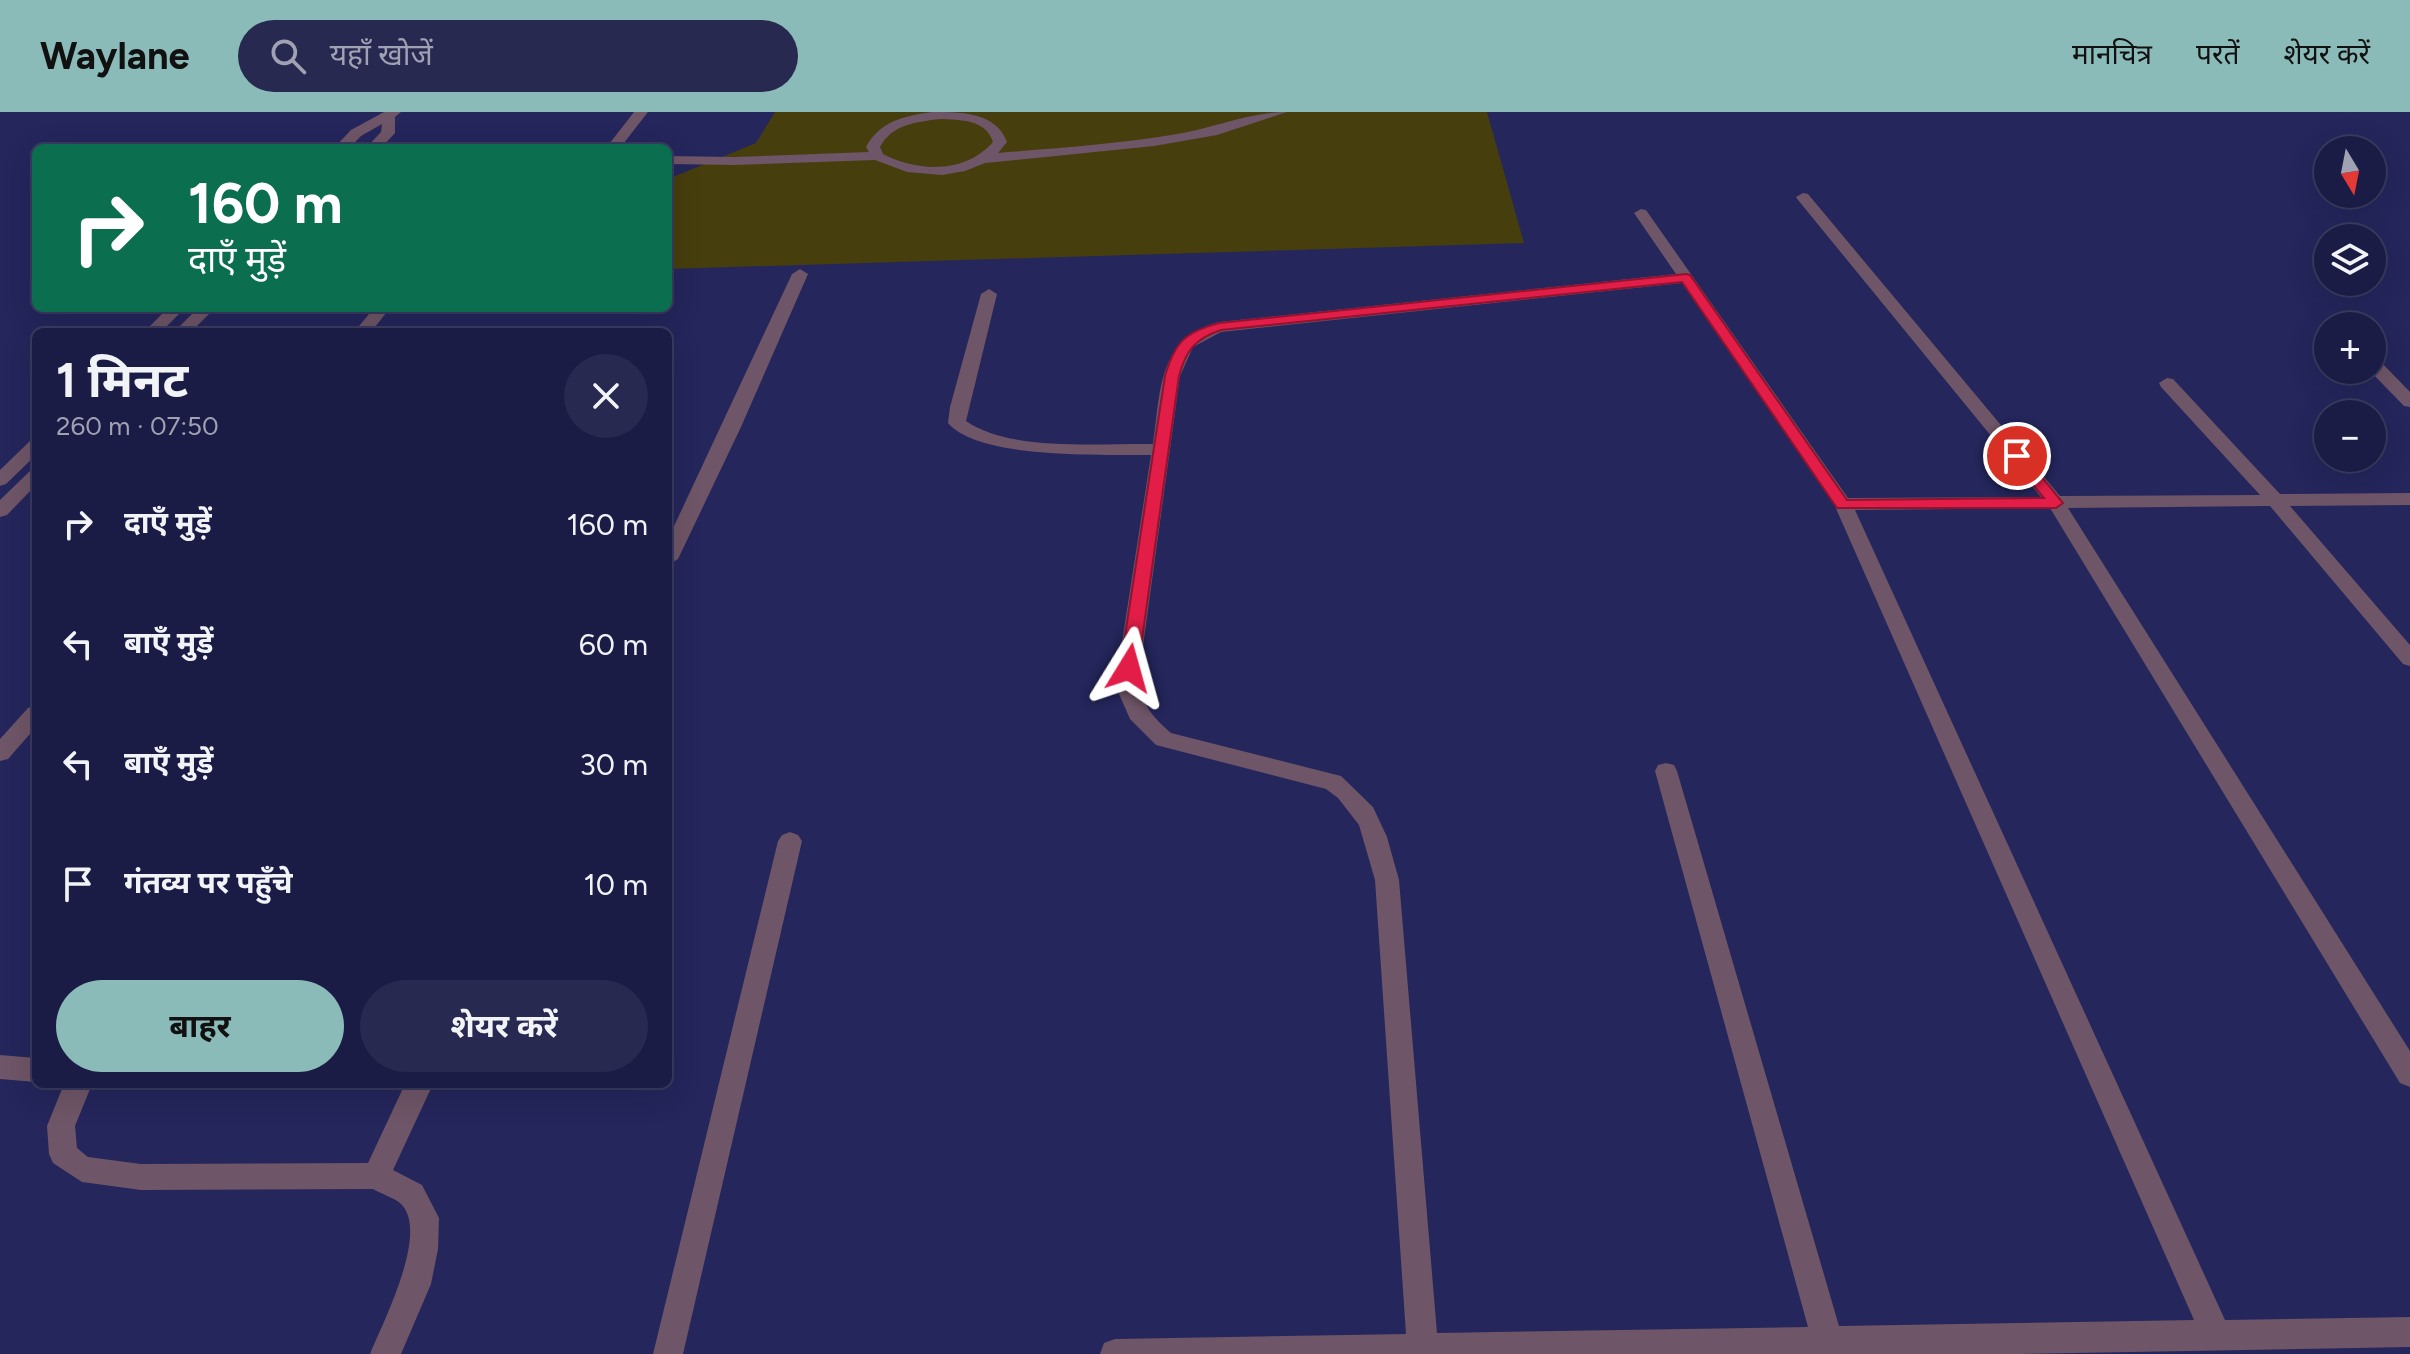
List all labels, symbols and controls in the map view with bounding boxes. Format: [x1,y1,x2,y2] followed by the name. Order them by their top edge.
[238,20,798,92] search box
[40,33,190,79] text: Waylane
[266,34,310,78] icon: search
[330,36,433,73] text: यहाँ खोजें
[2072,37,2152,71] text: मानचित्र
[2196,37,2239,71] text: परतें
[2283,37,2370,71] text: शेयर करें
[2314,136,2386,208] north arrow
[2314,136,2386,472] map controls
[188,170,343,237] text: 160 m
[56,176,160,280] icon: right
[2314,224,2386,296] button: layers
[188,238,286,281] text: दाएँ मुड़ें
[2314,312,2386,384] button: +
[56,351,188,409] text: 1 मिनट
[564,354,648,438] button: close
[2314,400,2386,472] button: −
[56,410,219,442] text: 260 m · 07:50
[1983,422,2051,490] pin
[1995,434,2039,478] icon: arrive
[56,502,100,546] icon: right
[124,504,212,541] text: दाएँ मुड़ें
[566,506,648,543] text: 160 m
[56,622,100,666] icon: left
[124,624,213,661] text: बाएँ मुड़ें
[579,626,648,663] text: 60 m
[1087,626,1171,710] position arrow
[56,742,100,786] icon: left
[124,744,213,781] text: बाएँ मुड़ें
[580,746,648,783] text: 30 m
[56,862,100,906] icon: arrive
[124,864,293,901] text: गंतव्य पर पहुँचे
[583,866,648,903] text: 10 m
[56,980,344,1072] button: बाहर
[360,980,648,1072] button: शेयर करें

